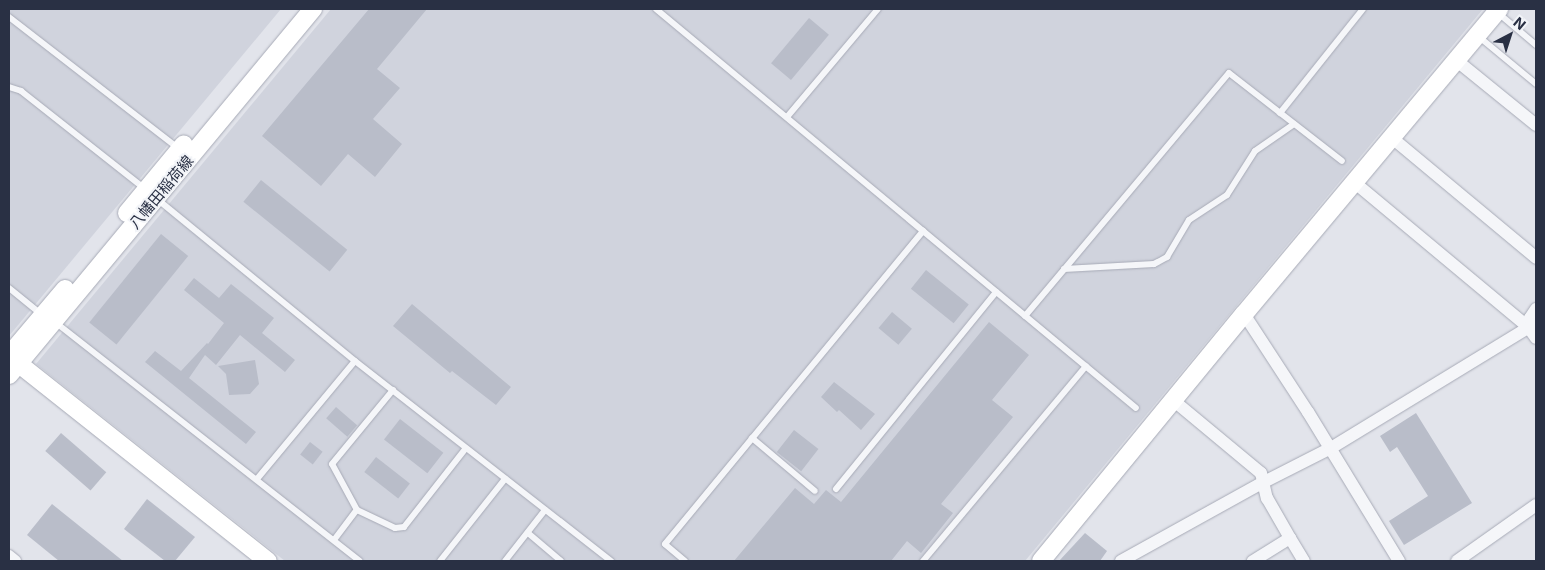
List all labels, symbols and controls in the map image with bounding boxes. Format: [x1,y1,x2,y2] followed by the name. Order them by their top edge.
[1485,10,1535,60] north arrow
[1510,13,1530,33] text: N
[125,152,197,232] street label: 八幡田稲荷線

